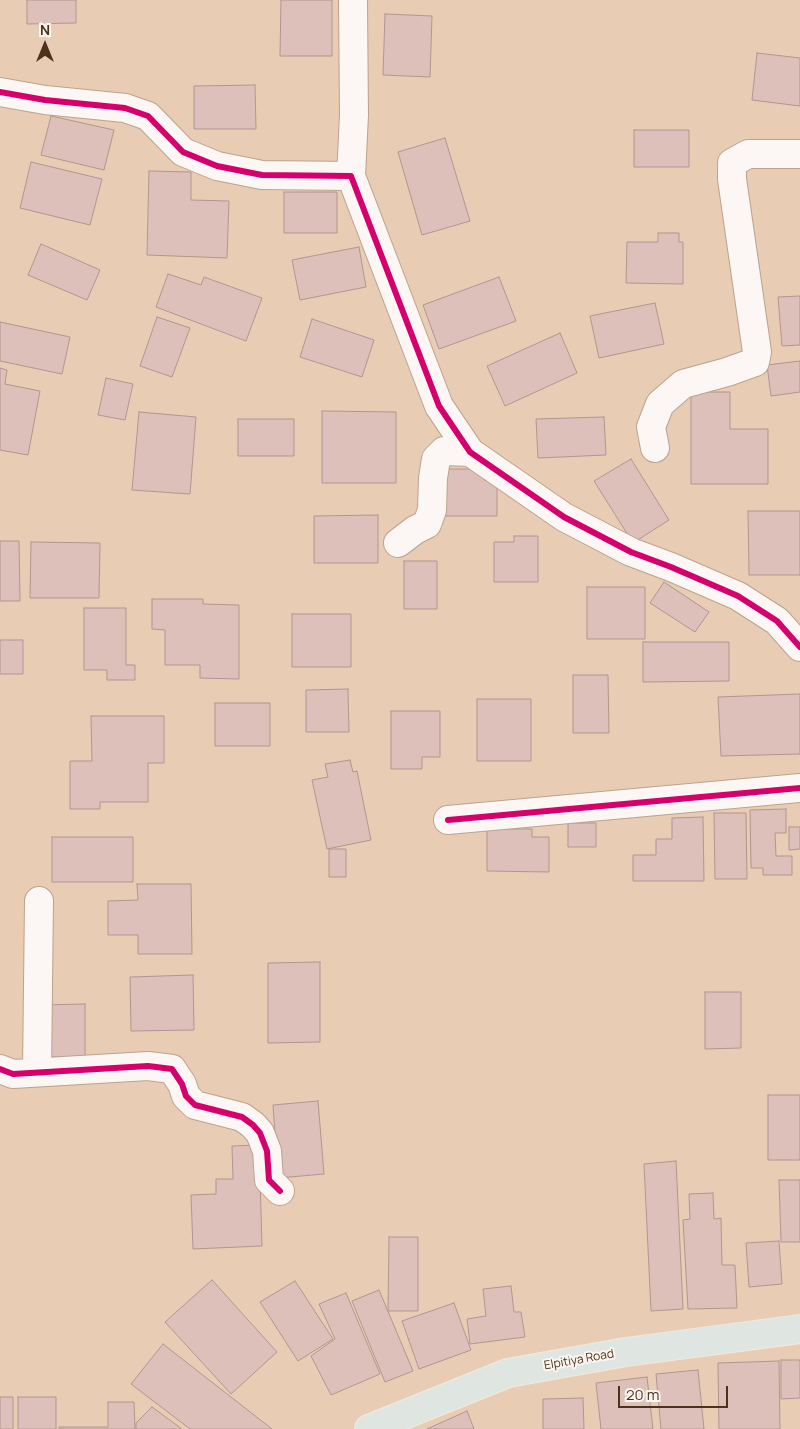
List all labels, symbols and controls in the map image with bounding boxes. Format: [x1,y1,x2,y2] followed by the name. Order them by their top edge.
[20,20,70,70] north arrow
[40,20,50,39] text: N
[543,1347,615,1373] street label: Elpitiya Road
[620,1376,730,1408] scale bar
[626,1384,659,1405] text: 20 m

